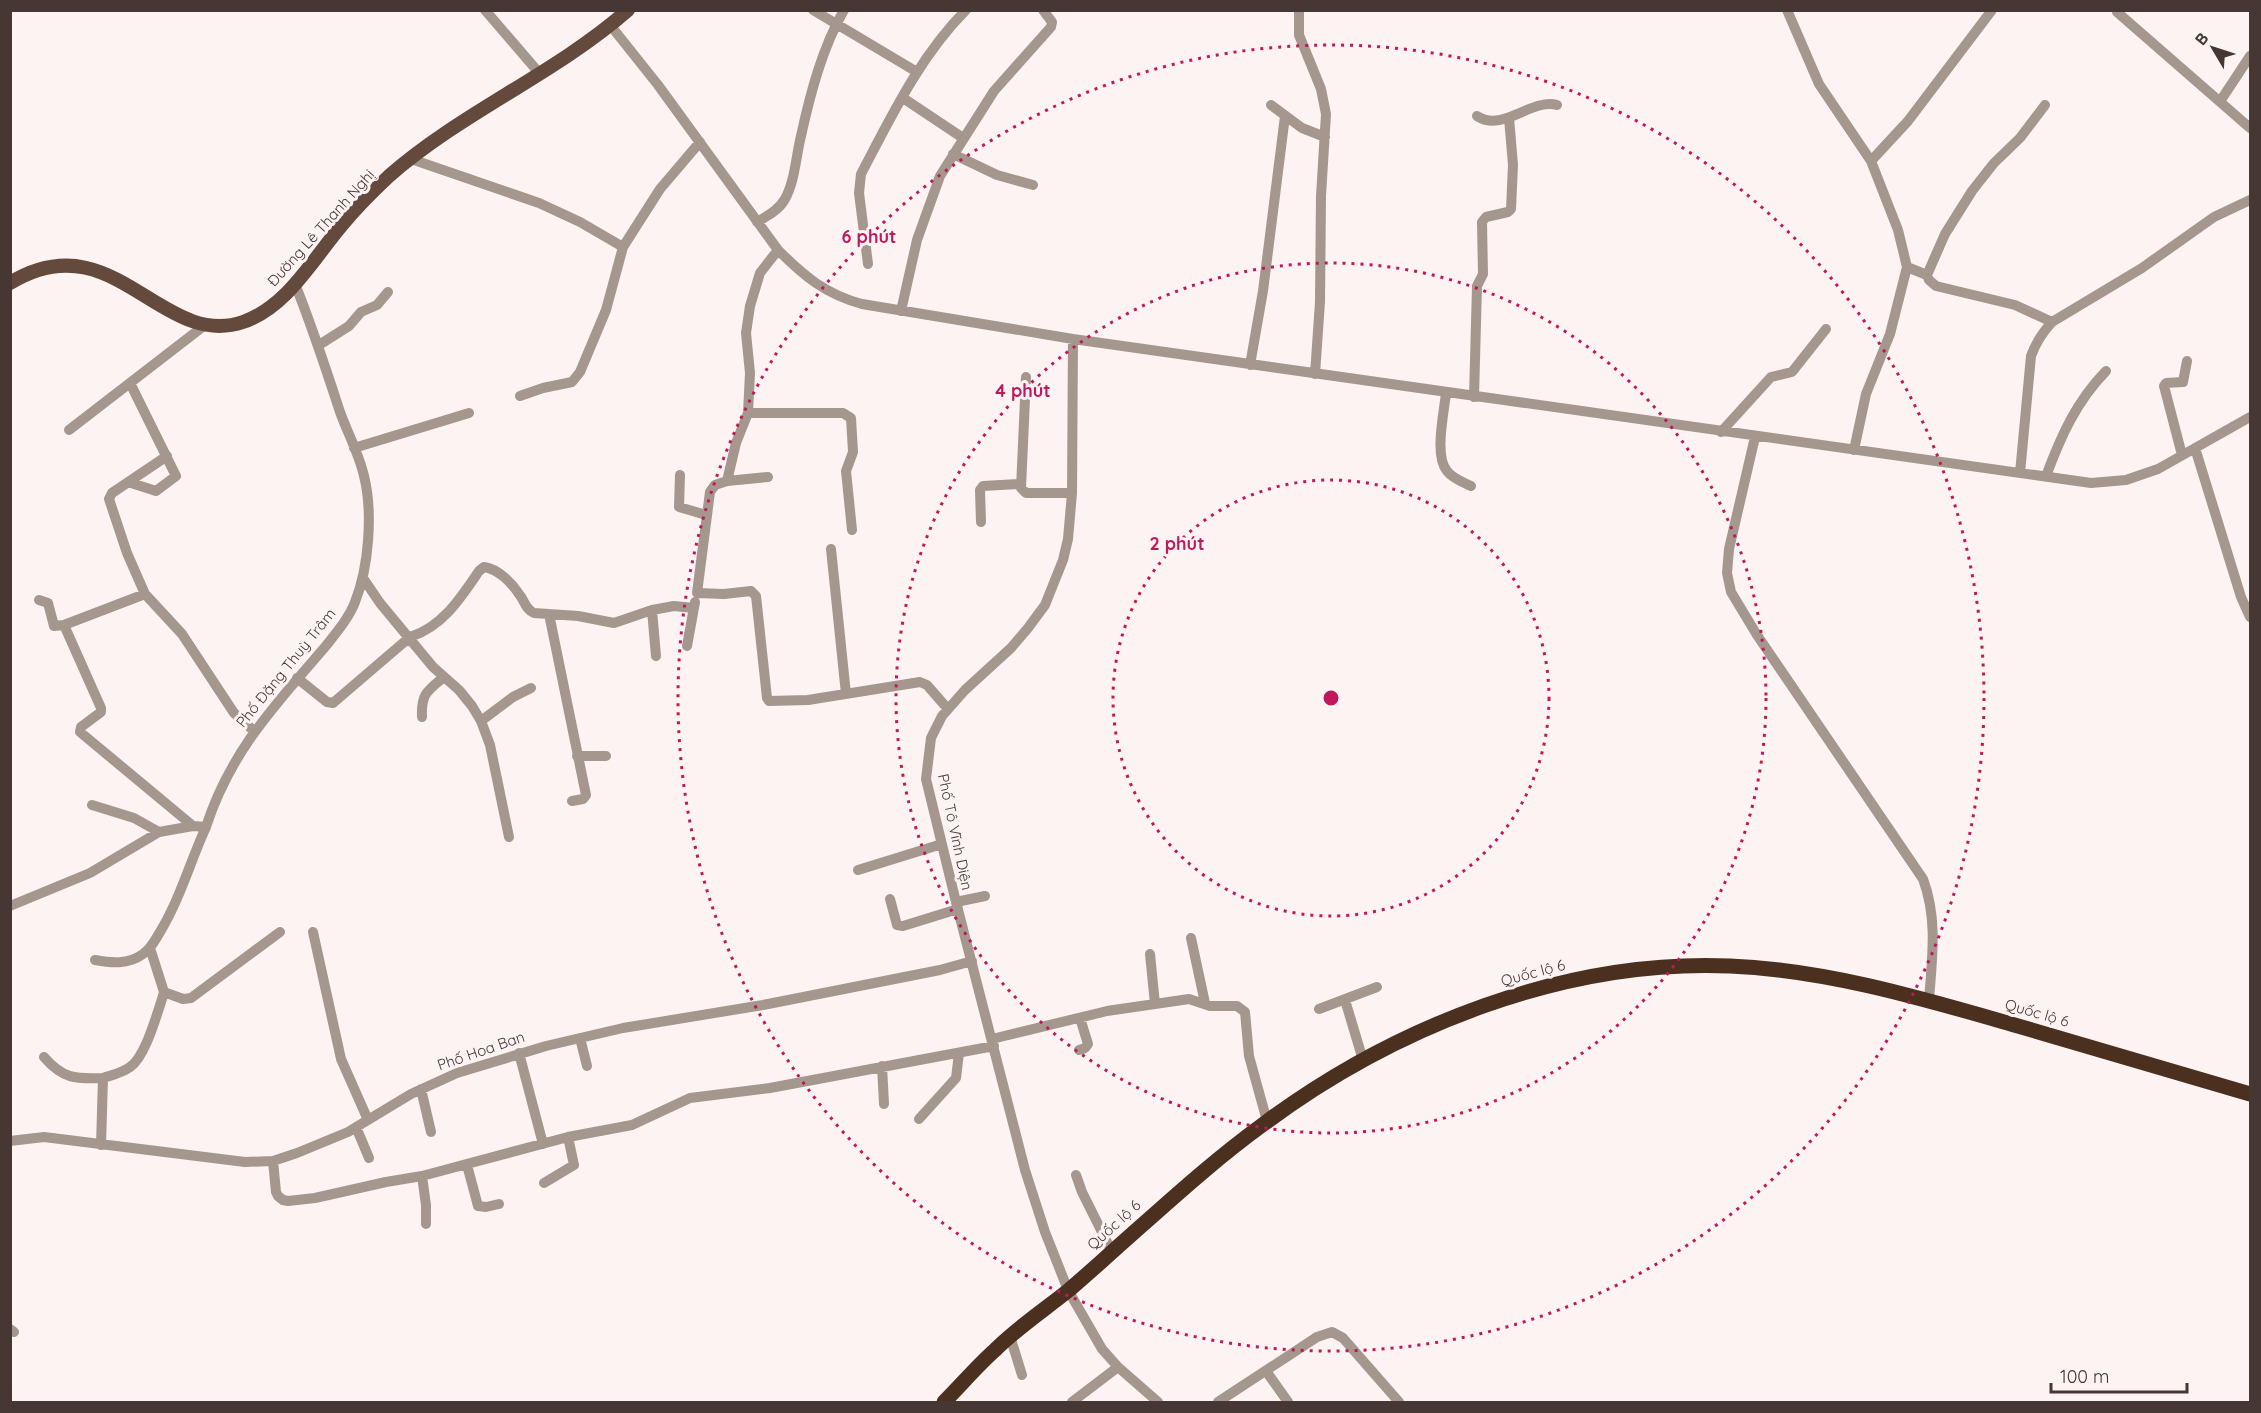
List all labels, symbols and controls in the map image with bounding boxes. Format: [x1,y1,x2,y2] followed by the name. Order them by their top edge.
[2183,18,2243,78] north arrow
[2190,28,2212,49] text: B
[263,165,378,290] street label: Đường Lê Thanh Nghị
[842,225,896,248] text: 6 phút
[995,379,1051,402] text: 4 phút
[1149,532,1205,555] text: 2 phút
[232,604,340,731] street label: Phố Đặng Thuỳ Trâm
[1321,688,1341,708] centre of rings
[934,772,977,892] street label: Phố Tô Vĩnh Diện
[1499,955,1567,990] street label: Quốc lộ 6
[2003,994,2071,1031] street label: Quốc lộ 6
[435,1027,527,1074] street label: Phố Hoa Ban
[1083,1196,1144,1254] street label: Quốc lộ 6
[2051,1356,2188,1394] scale bar
[2060,1365,2109,1388] text: 100 m

